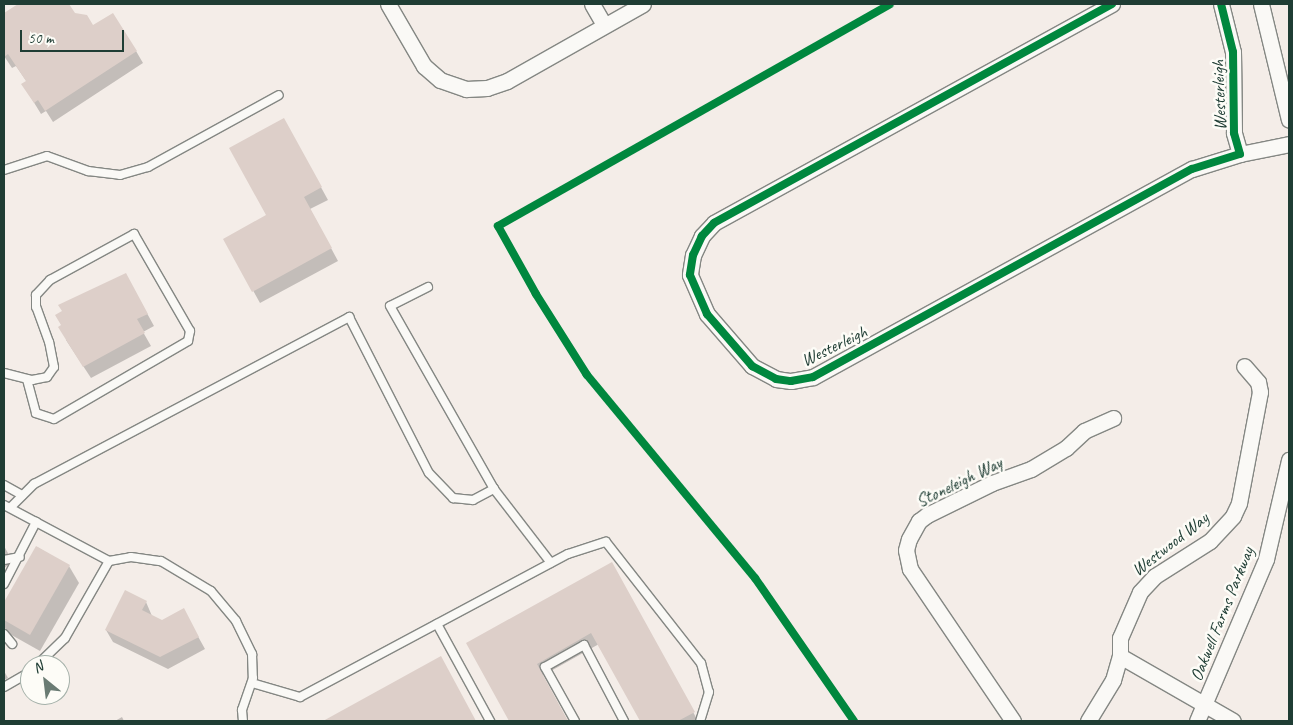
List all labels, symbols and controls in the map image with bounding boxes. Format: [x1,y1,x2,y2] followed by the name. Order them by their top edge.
[22,20,126,52] scale bar
[28,29,54,48] text: 50 m
[1207,60,1231,130] street label: Westerleigh
[798,321,870,371] street label: Westerleigh
[912,452,1006,512] street label: Stoneleigh Way
[1127,507,1213,581] street label: Westwood Way
[1185,543,1259,685] street label: Oakwell Farms Parkway
[20,655,70,705] north arrow
[30,658,46,677] text: N

